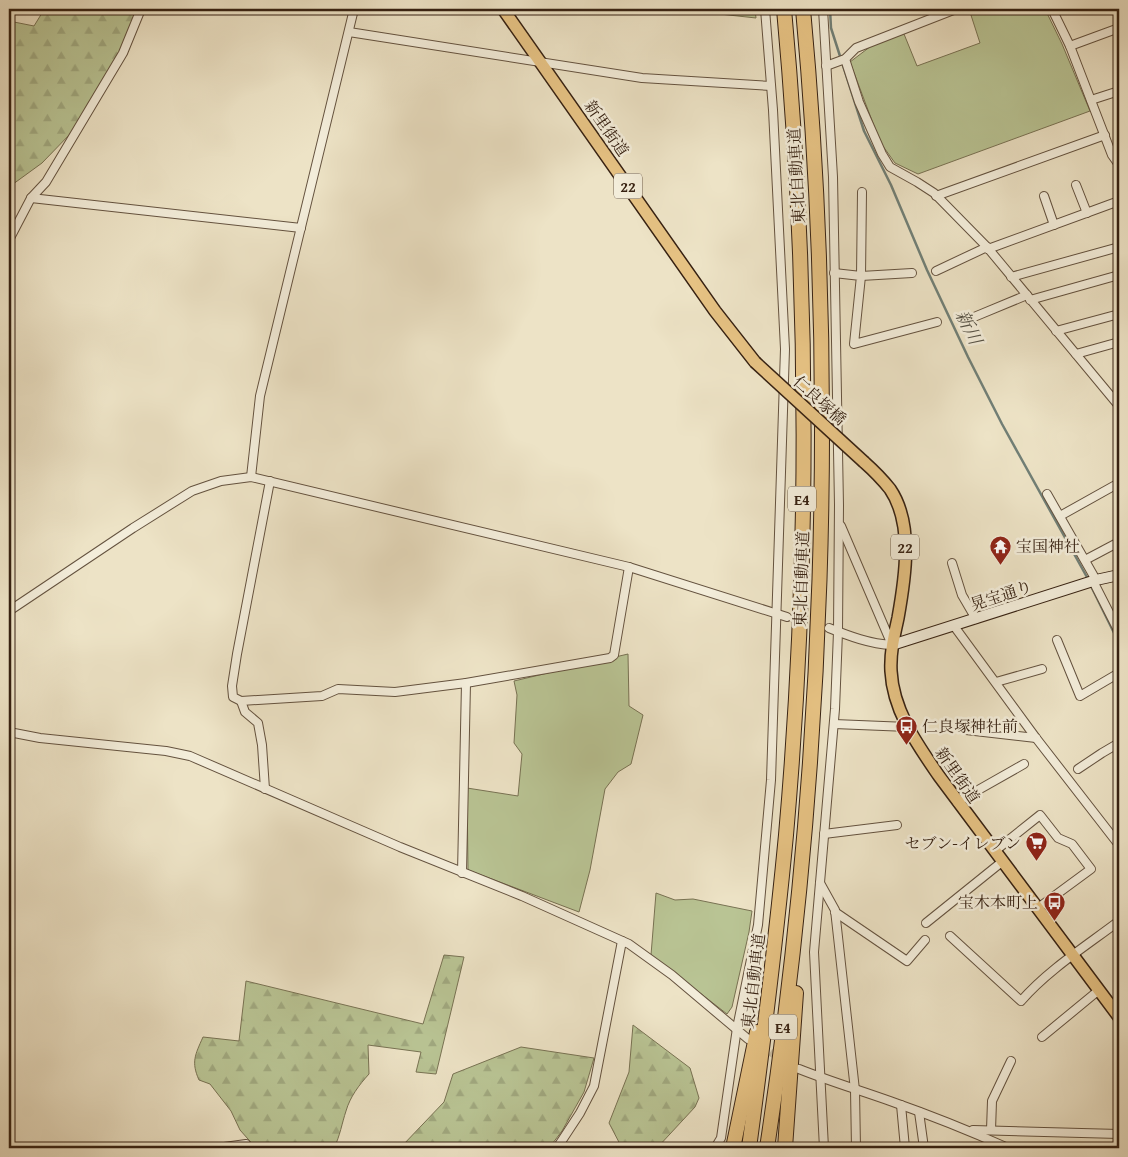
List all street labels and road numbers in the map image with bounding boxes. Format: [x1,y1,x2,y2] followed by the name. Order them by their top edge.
[579,95,635,161] street label: 新里街道
[782,127,810,225] street label: 東北自動車道
[614,174,642,198] road number: 22
[788,370,852,430] street label: 仁良塚橋
[788,486,816,512] road number: E4
[787,531,815,627] street label: 東北自動車道
[891,534,919,560] road number: 22
[967,574,1035,616] street label: 晃宝通り
[930,742,986,808] street label: 新里街道
[735,932,771,1030] street label: 東北自動車道
[769,1014,797,1040] road number: E4

